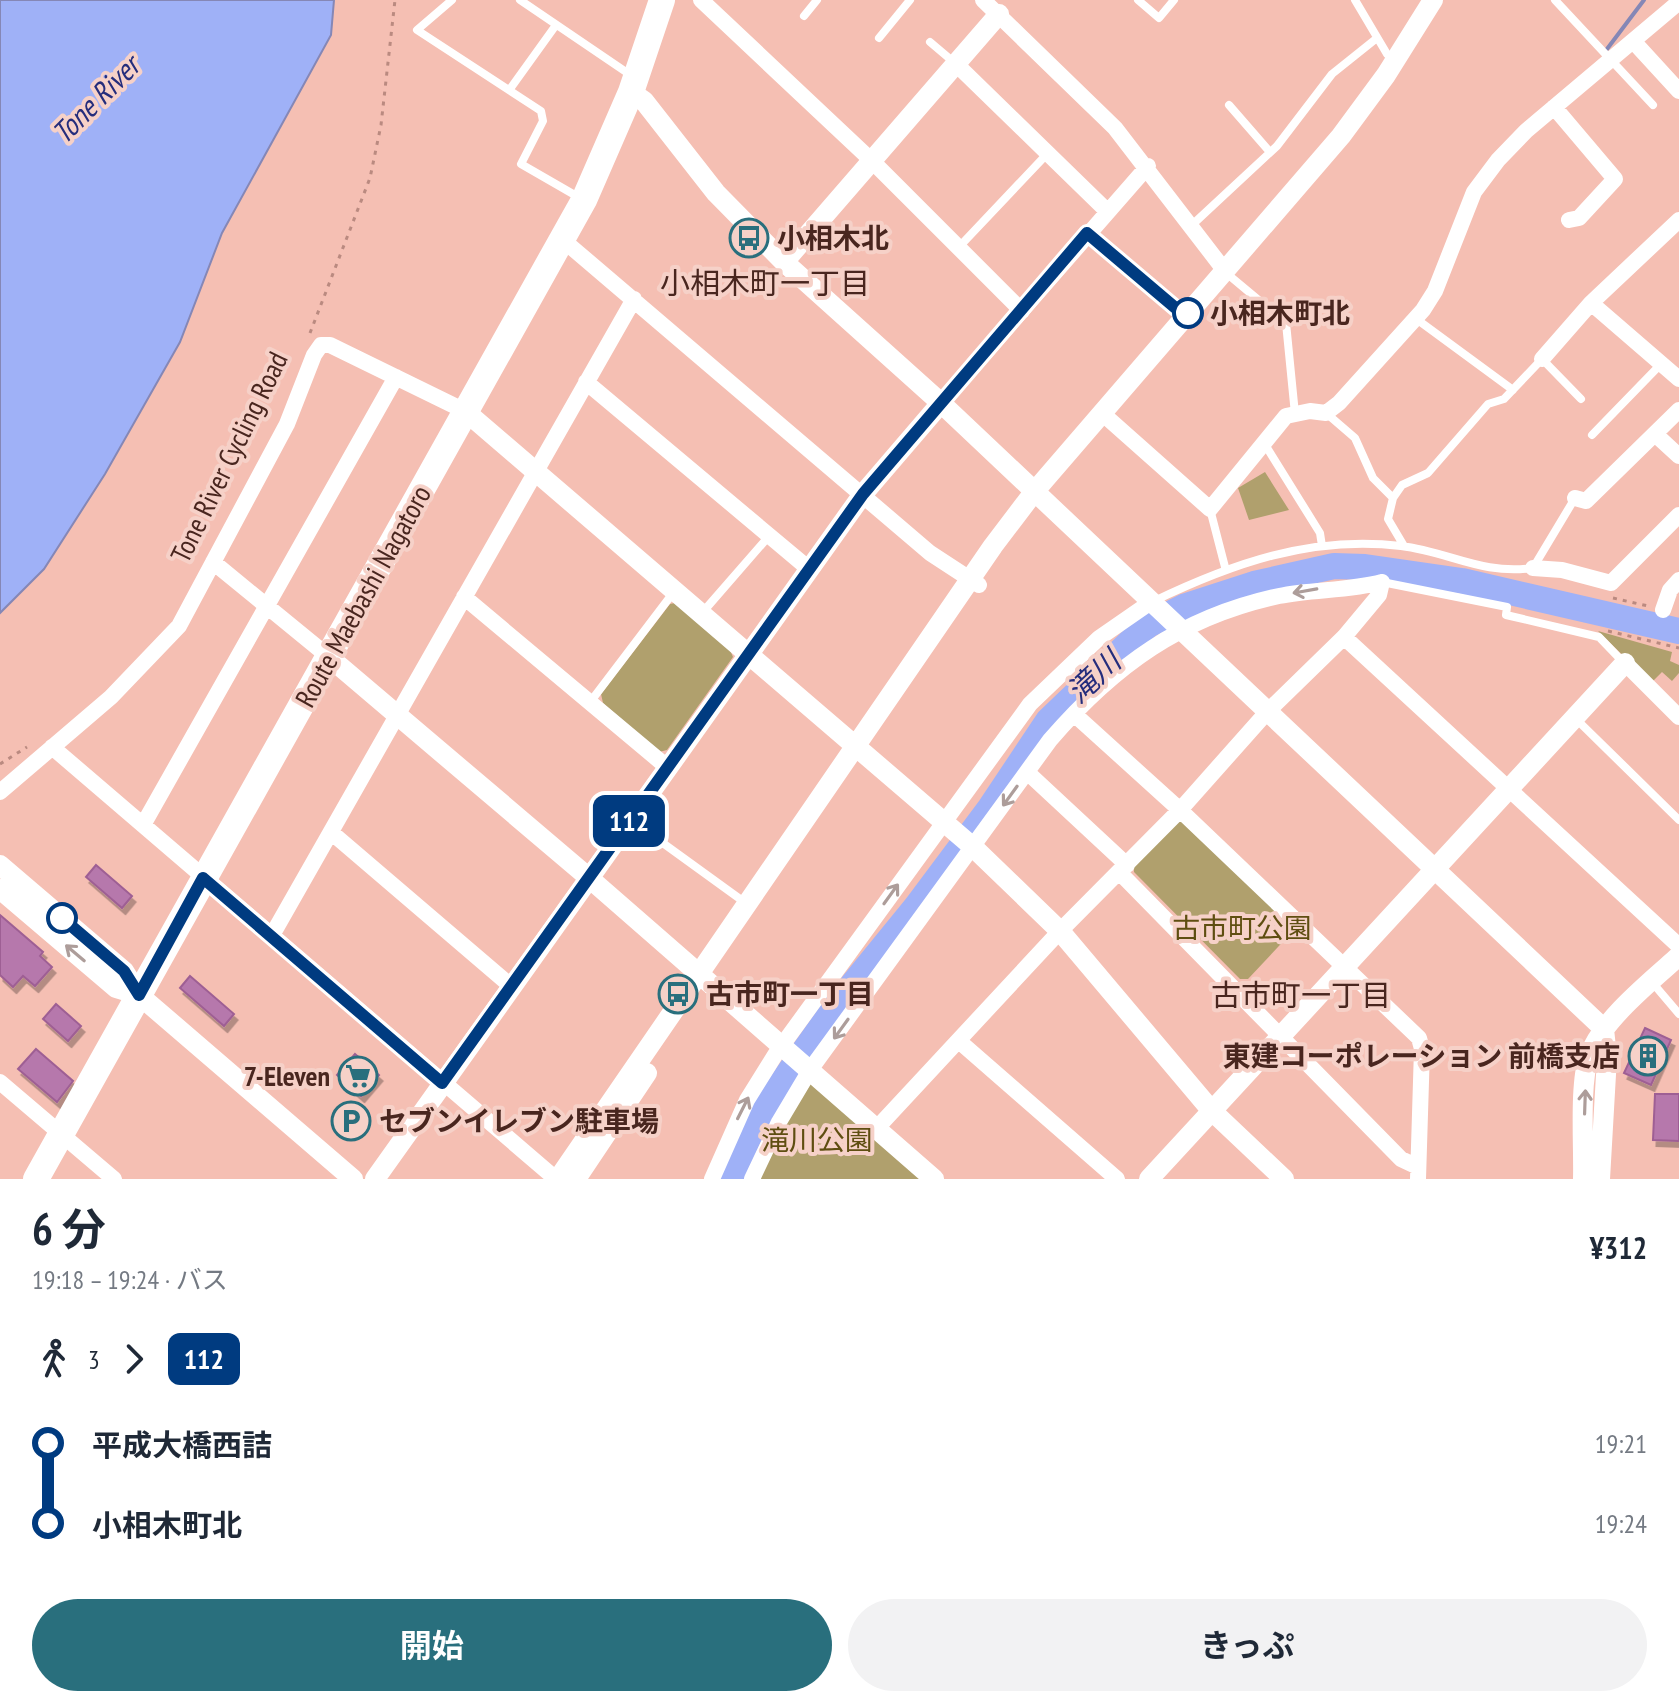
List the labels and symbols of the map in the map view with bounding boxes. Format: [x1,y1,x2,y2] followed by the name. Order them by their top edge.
[43,44,150,151] water label: Tone River
[728,217,770,259] bus stop icon: 小相木北
[777,219,889,256] place label: 小相木北
[660,263,870,302] district label: 小相木町一丁目
[1210,294,1350,331] place label: 小相木町北
[1173,298,1203,328] marker: 小相木町北
[161,345,296,568] street label: Tone River Cycling Road
[286,478,439,713] street label: Route Maebashi Nagatoro
[1293,585,1318,600] one-way arrow
[1058,639,1130,711] water label: 滝川
[1002,785,1019,806] one-way arrow
[583,795,675,847] line badge: 112
[883,884,899,906] one-way arrow
[47,903,77,933] unlabelled marker
[1172,909,1312,946] park label: 古市町公園
[66,944,86,962] one-way arrow
[657,973,699,1015] bus stop icon: 古市町一丁目
[706,975,874,1012] place label: 古市町一丁目
[1211,975,1391,1014] district label: 古市町一丁目
[832,1018,849,1039] one-way arrow
[1627,1035,1669,1077] building icon: 東建コーポレーション 前橋支店
[1223,1037,1620,1074] place label: 東建コーポレーション 前橋支店
[337,1055,379,1097] supermarket icon: 7-Eleven
[244,1057,330,1094] place label: 7-Eleven
[1577,1089,1593,1116] one-way arrow
[736,1096,752,1120] one-way arrow
[330,1100,372,1142] parking icon: セブンイレブン駐車場
[379,1102,659,1139] place label: セブンイレブン駐車場
[761,1121,873,1158] park label: 滝川公園

